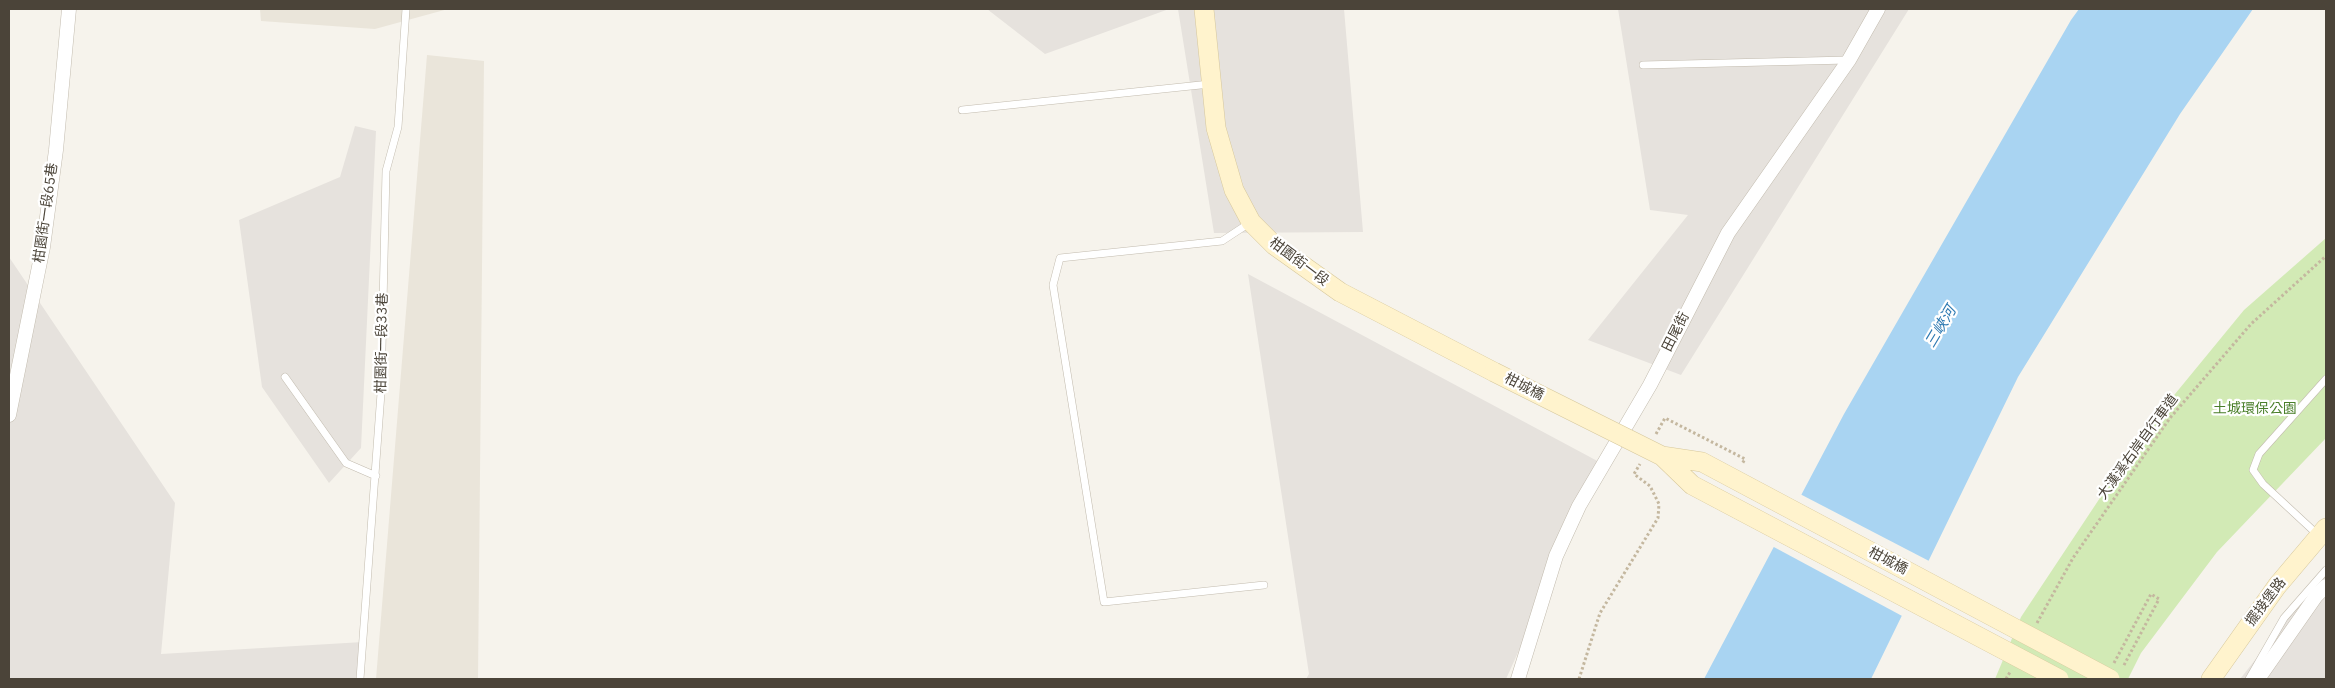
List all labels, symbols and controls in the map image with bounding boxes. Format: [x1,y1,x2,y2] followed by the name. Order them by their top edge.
[31,162,61,264] street label: 柑園街一段65巷
[1266,234,1332,290] street label: 柑園街一段
[373,292,391,394] street label: 柑園街一段33巷
[1922,303,1960,351] water label: 三峽河
[1659,309,1693,355] street label: 田尾街
[1501,370,1547,404] street label: 柑城橋
[2094,391,2182,503] street label: 大漢溪右岸自行車道
[2213,401,2297,417] park label: 土城環保公園
[1866,544,1910,578] street label: 柑城橋
[2242,575,2290,629] street label: 擺接堡路

